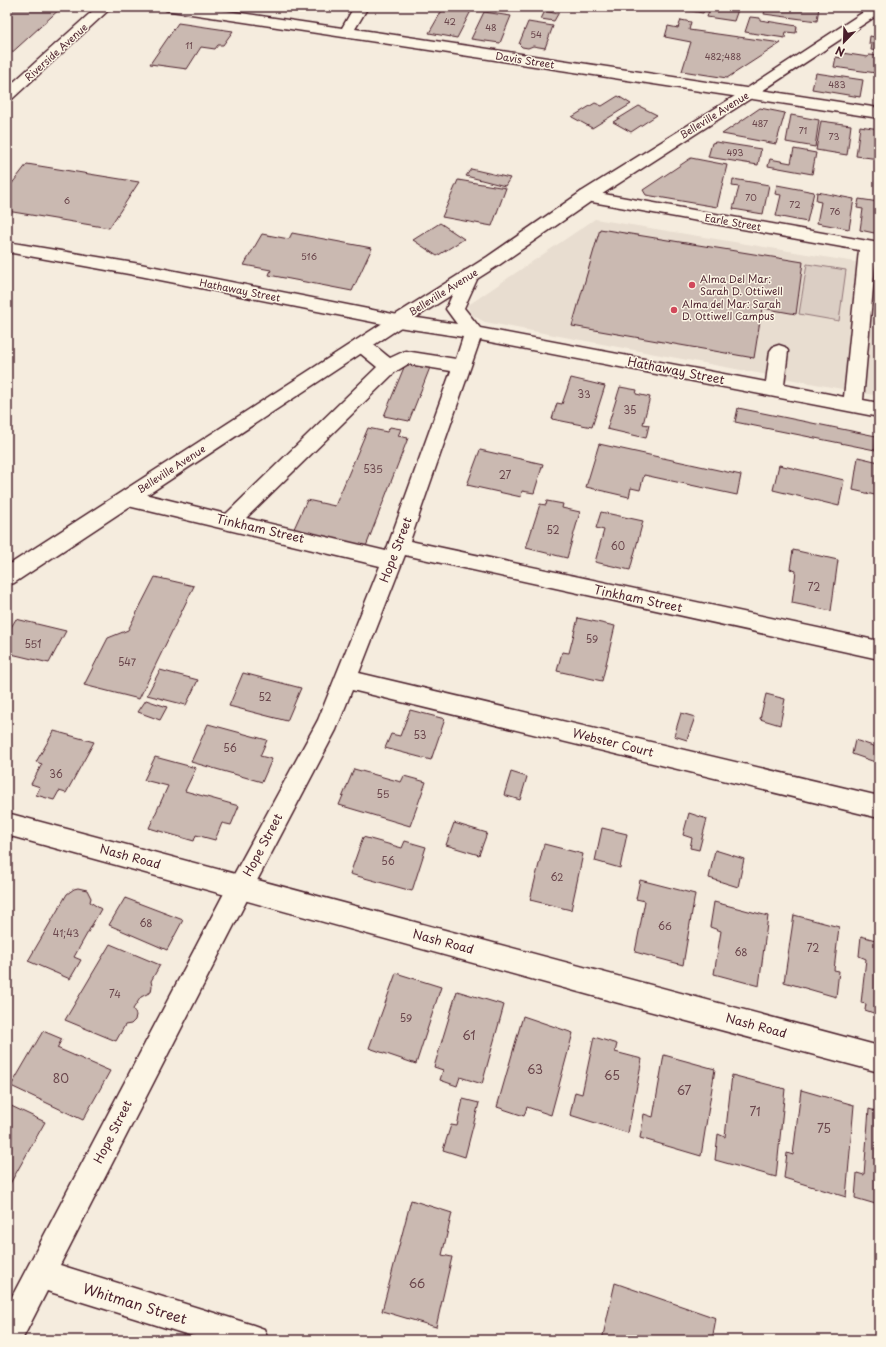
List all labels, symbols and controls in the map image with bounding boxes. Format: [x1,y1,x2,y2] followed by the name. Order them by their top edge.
[444,14,456,28] house number: 42
[21,19,91,84] street label: Riverside Avenue
[485,20,497,34] house number: 48
[824,22,864,62] north arrow
[530,27,542,41] house number: 54
[185,38,193,52] house number: 11
[832,42,847,61] text: N
[494,47,556,72] street label: Davis Street
[705,49,741,63] house number: 482;488
[828,77,846,91] house number: 483
[676,87,751,142] street label: Belleville Avenue
[752,116,768,130] house number: 487
[799,123,807,137] house number: 71
[829,129,839,143] house number: 73
[727,145,743,159] house number: 493
[745,190,757,204] house number: 70
[64,193,70,207] house number: 6
[789,197,801,211] house number: 72
[830,204,840,218] house number: 76
[704,209,762,234] street label: Earle Street
[301,249,317,263] house number: 516
[405,264,480,319] street label: Belleville Avenue
[700,271,783,298] place label: Alma Del Mar: Sarah D. Ottiwell
[198,274,282,305] street label: Hathaway Street
[687,280,697,290] marker: Alma Del Mar: Sarah D. Ottiwell
[682,296,781,323] place label: Alma del Mar: Sarah D. Ottiwell Campus
[669,305,679,315] marker: Alma del Mar: Sarah D. Ottiwell Campus
[626,352,726,388] street label: Hathaway Street
[577,386,591,401] house number: 33
[624,402,636,417] house number: 35
[134,441,208,496] street label: Belleville Avenue
[363,461,383,476] house number: 535
[499,467,512,482] house number: 27
[214,509,306,547] street label: Tinkham Street
[374,514,416,585] street label: Hope Street
[546,522,560,537] house number: 52
[611,538,625,553] house number: 60
[808,579,820,594] house number: 72
[592,580,684,616] street label: Tinkham Street
[586,631,598,646] house number: 59
[24,636,42,651] house number: 551
[118,654,137,669] house number: 547
[258,689,272,704] house number: 52
[571,723,656,761] street label: Webster Court
[414,727,426,742] house number: 53
[223,740,237,755] house number: 56
[49,766,63,781] house number: 36
[377,786,390,801] house number: 55
[238,810,286,879] street label: Hope Street
[98,839,163,873] street label: Nash Road
[381,853,395,868] house number: 56
[550,869,564,884] house number: 62
[139,915,153,930] house number: 68
[658,918,672,933] house number: 66
[411,924,476,958] street label: Nash Road
[53,925,80,940] house number: 41;43
[807,940,819,955] house number: 72
[734,944,748,959] house number: 68
[109,986,121,1001] house number: 74
[724,1008,789,1042] street label: Nash Road
[400,1010,412,1025] house number: 59
[462,1026,476,1044] house number: 61
[527,1060,543,1078] house number: 63
[604,1066,620,1084] house number: 65
[53,1069,69,1087] house number: 80
[677,1081,692,1099] house number: 67
[88,1097,136,1166] street label: Hope Street
[749,1102,761,1120] house number: 71
[817,1119,831,1137] house number: 75
[409,1274,425,1292] house number: 66
[81,1278,190,1329] street label: Whitman Street

